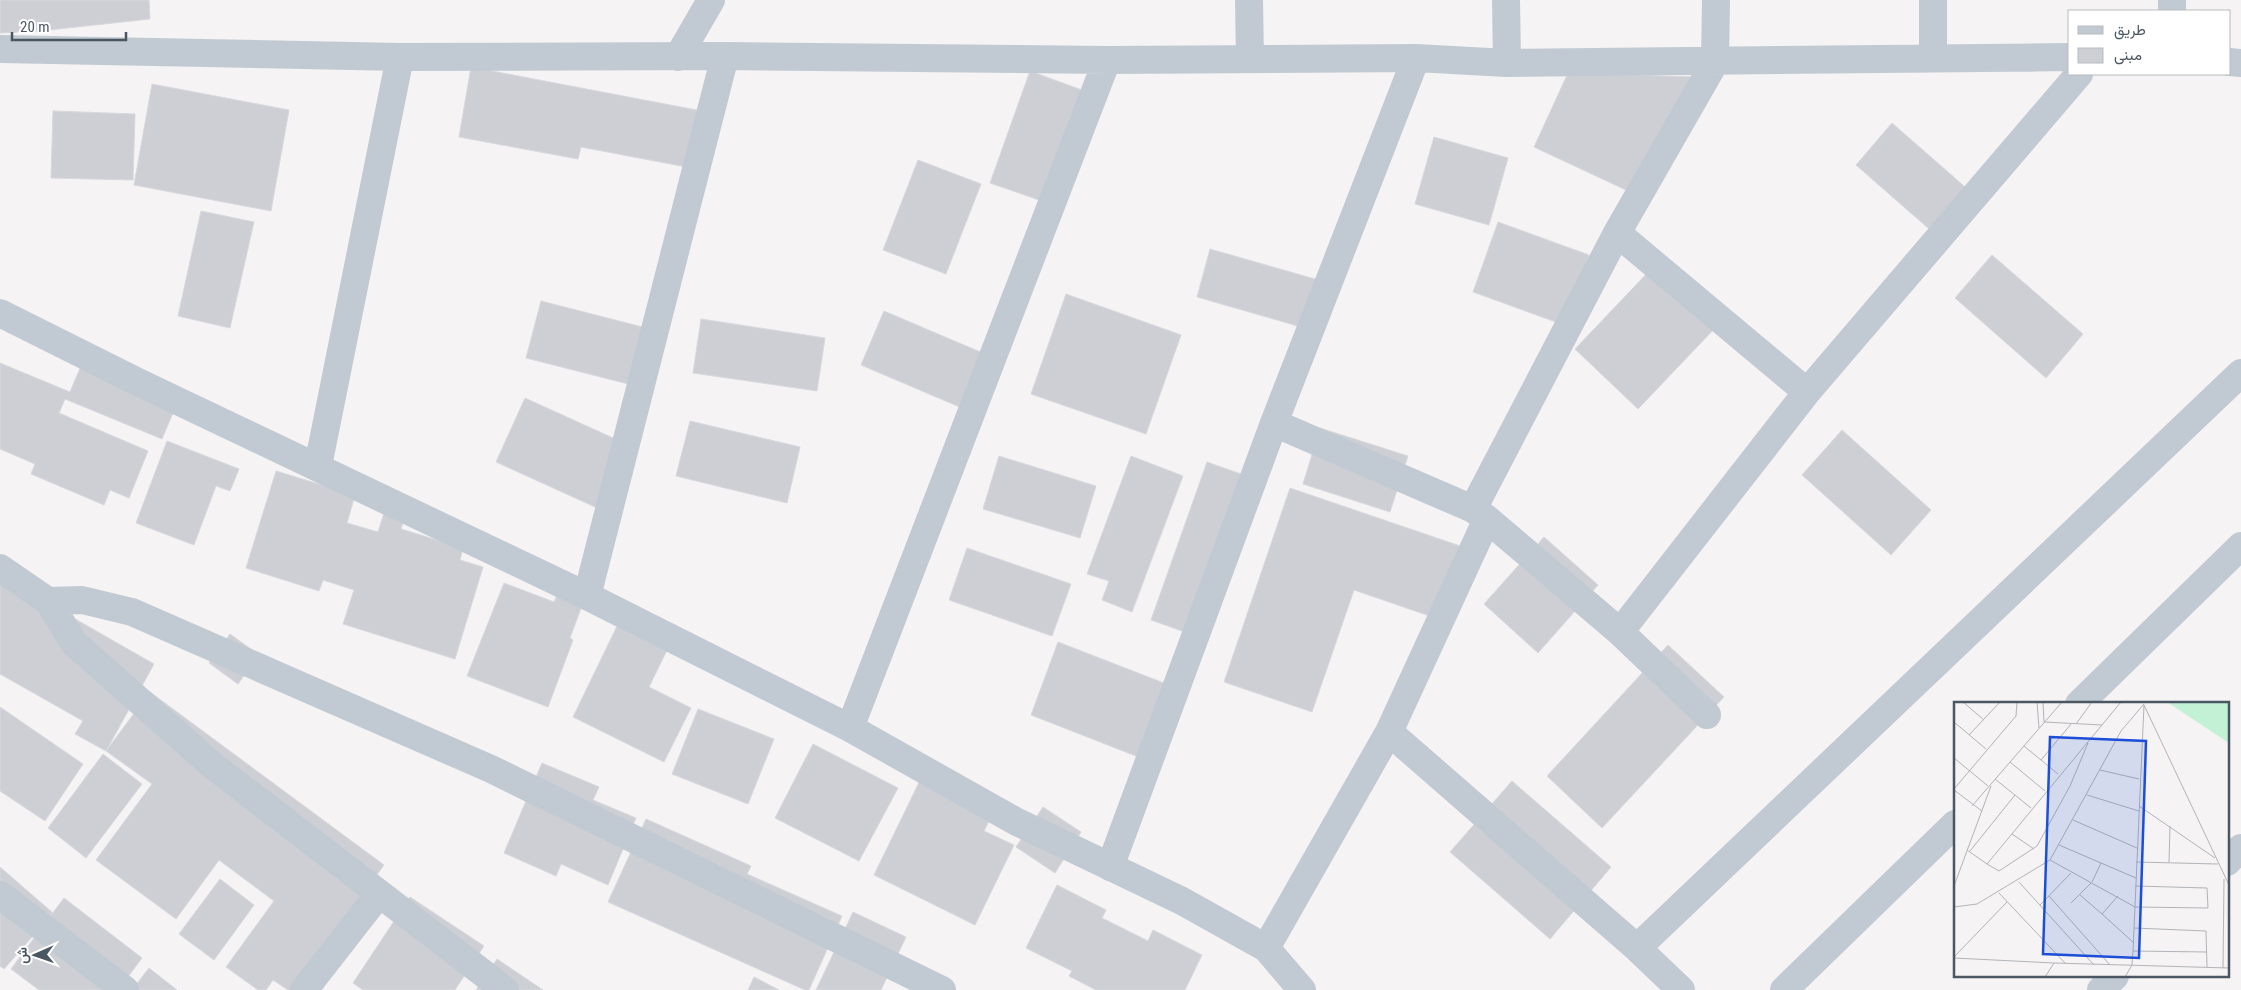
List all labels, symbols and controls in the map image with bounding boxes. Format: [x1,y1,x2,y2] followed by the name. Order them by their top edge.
[12,10,126,42] scale bar
[2068,10,2231,75] legend
[20,18,50,36] text: 20 m
[2114,21,2146,40] text: طريق
[2114,46,2142,65] text: مبنى
[1954,702,2228,978] inset map
[10,930,60,980] north arrow
[14,947,31,964] text: ش

